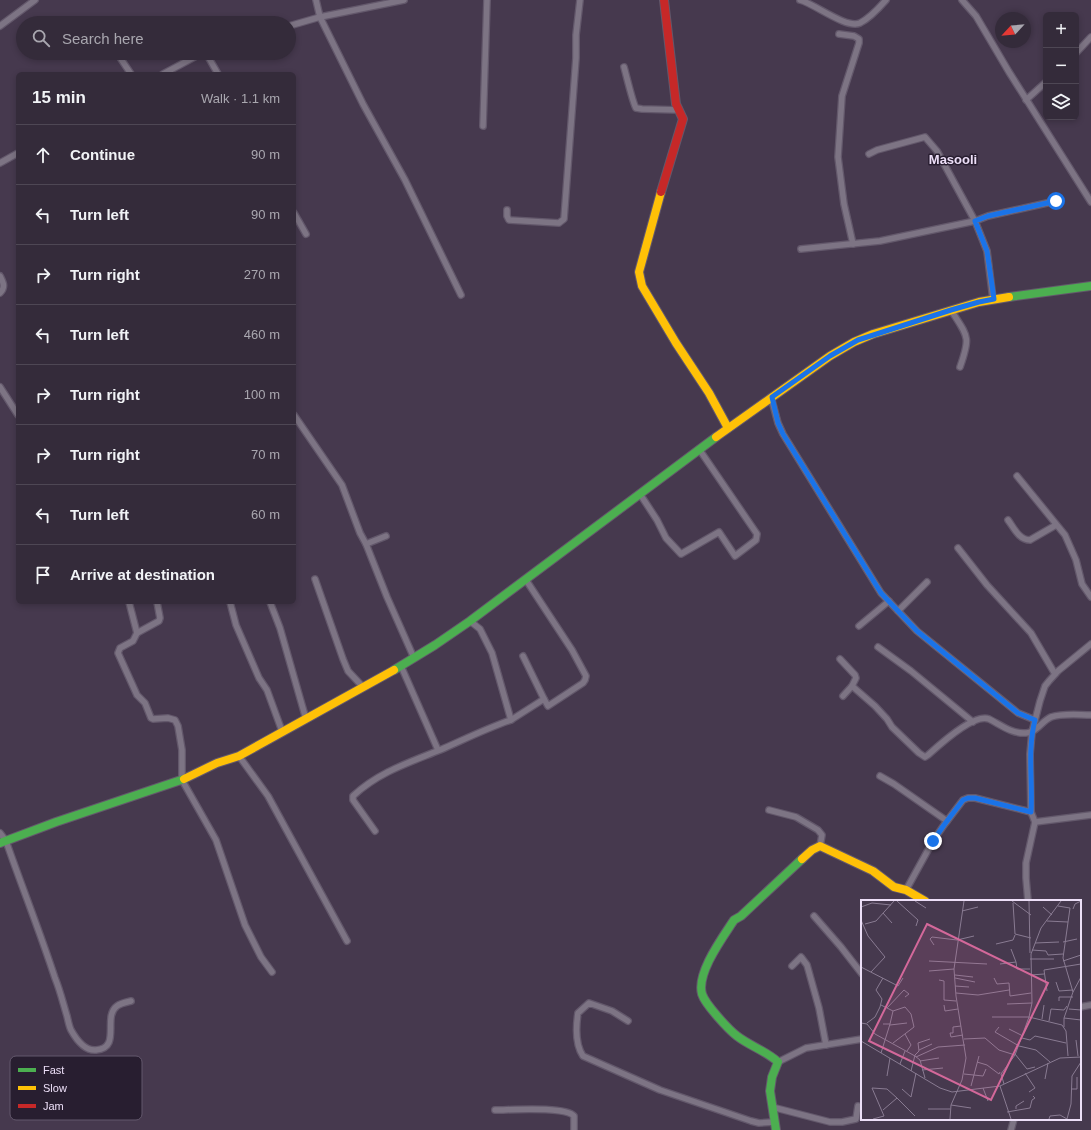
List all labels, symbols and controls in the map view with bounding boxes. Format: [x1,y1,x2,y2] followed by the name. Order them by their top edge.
[995,12,1031,48] north arrow
[1043,12,1079,120] map controls
[1043,12,1079,48] button: +
[16,16,296,60] search box
[30,27,52,49] icon: search
[62,30,144,47] text: Search here
[1043,48,1079,84] button: −
[1043,84,1079,120] button: layers
[32,88,86,107] text: 15 min
[201,91,280,106] text: Walk · 1.1 km
[32,144,54,166] icon: ahead
[70,146,135,163] text: Continue
[251,147,280,162] text: 90 m
[929,152,977,167] district label: Masooli
[1047,192,1065,210] route start
[32,204,54,226] icon: left
[70,206,129,223] text: Turn left
[251,207,280,222] text: 90 m
[32,264,54,286] icon: right
[70,266,140,283] text: Turn right
[244,267,280,282] text: 270 m
[32,324,54,346] icon: left
[70,326,129,343] text: Turn left
[244,327,280,342] text: 460 m
[32,384,54,406] icon: right
[70,386,140,403] text: Turn right
[244,387,280,402] text: 100 m
[32,444,54,466] icon: right
[70,446,140,463] text: Turn right
[251,447,280,462] text: 70 m
[32,504,54,526] icon: left
[70,506,129,523] text: Turn left
[251,507,280,522] text: 60 m
[32,564,54,586] icon: arrive
[70,566,215,583] text: Arrive at destination
[924,832,942,850] route end
[861,900,1081,1120] inset map
[10,1056,142,1120] legend
[43,1064,64,1076] text: Fast
[43,1082,67,1094] text: Slow
[43,1100,64,1112] text: Jam

